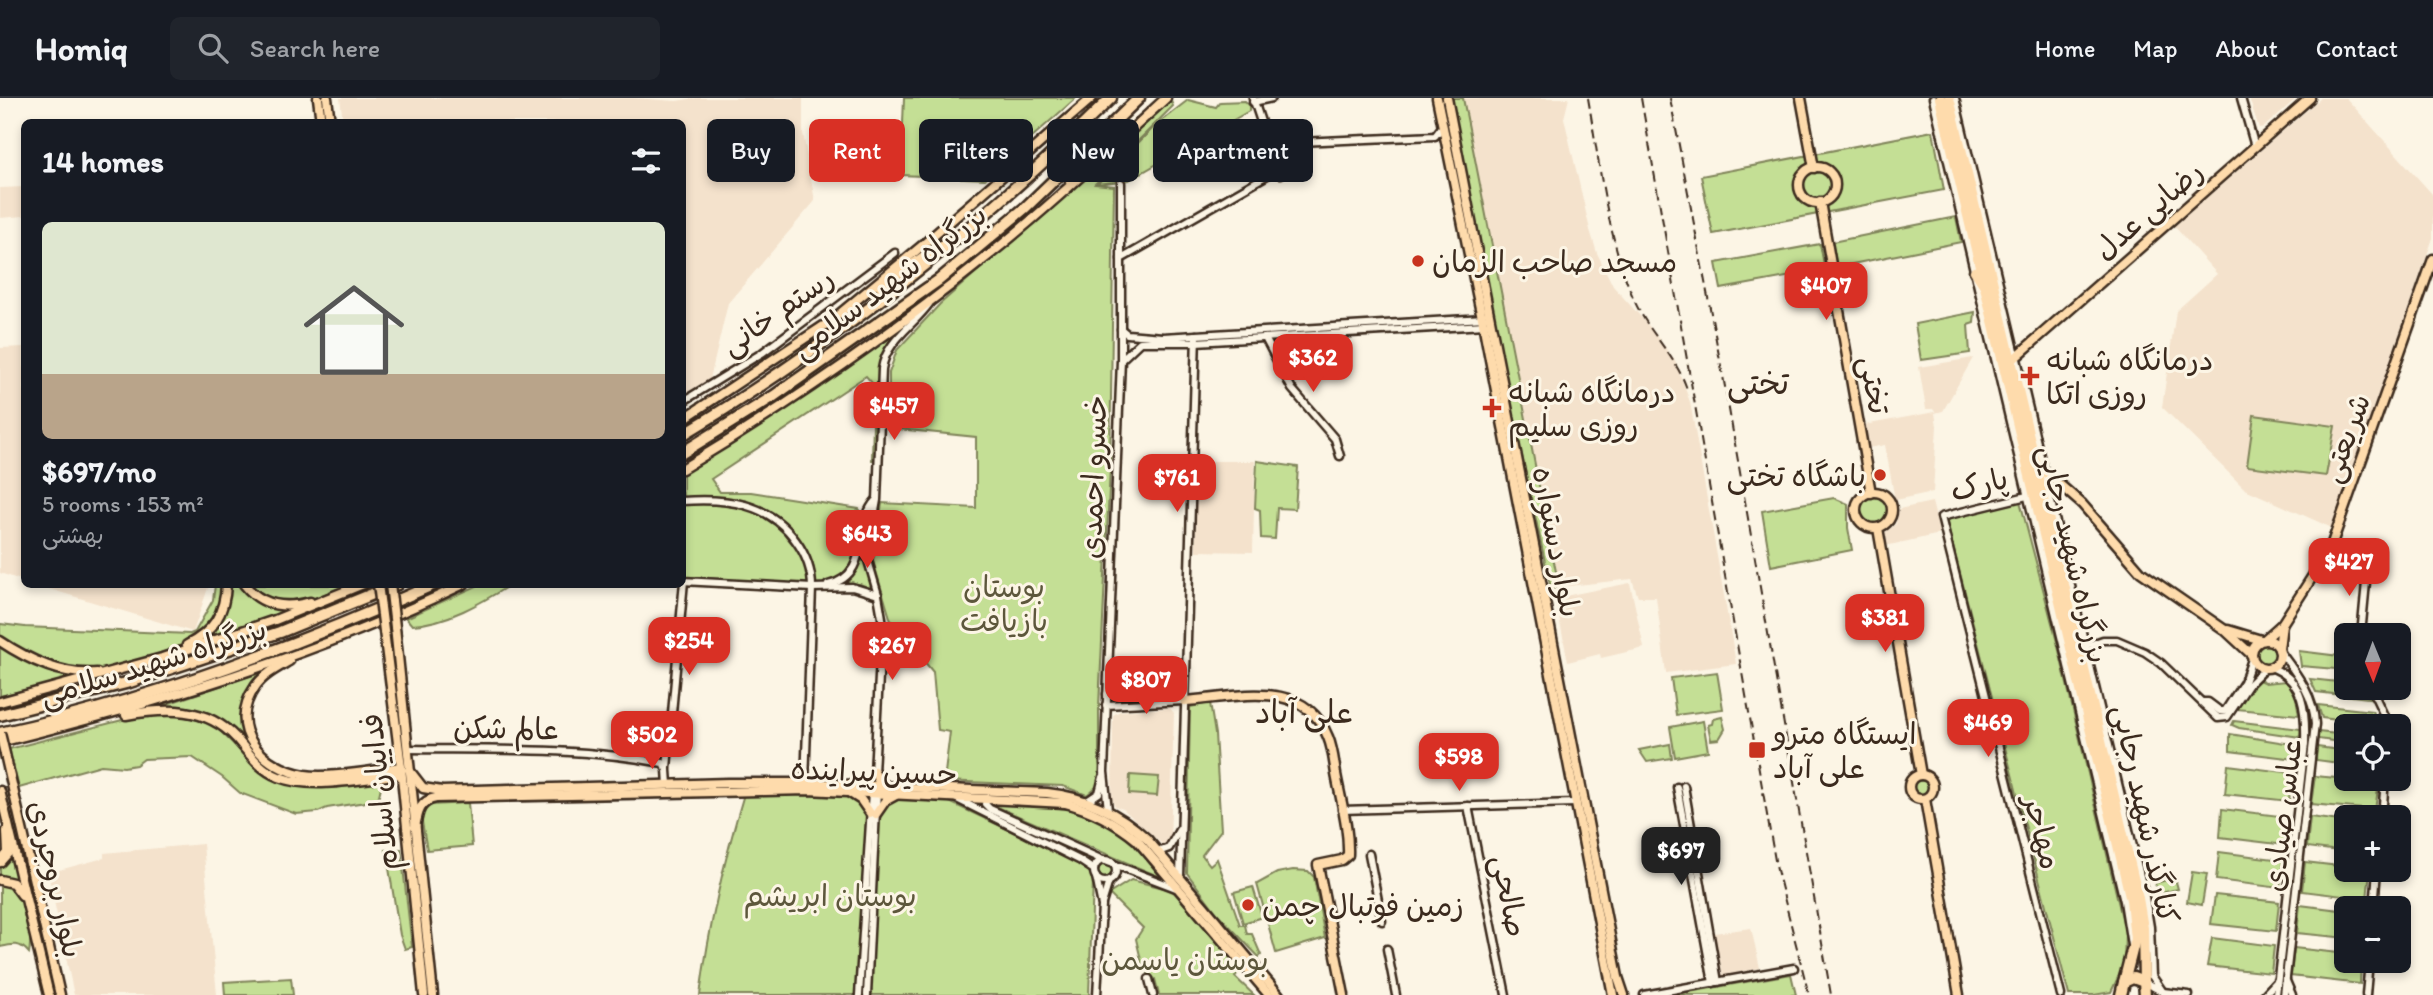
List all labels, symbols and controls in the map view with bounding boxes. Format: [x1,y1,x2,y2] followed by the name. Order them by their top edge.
[170,17,660,80] search box
[35,29,128,68] text: Homiq
[194,29,232,67] icon: search
[250,32,380,64] text: Search here
[2035,34,2095,63] text: Home
[2133,34,2177,63] text: Map
[2215,34,2278,63] text: About
[2316,34,2398,63] text: Contact
[707,119,795,182] chip: Buy
[809,119,905,182] chip: Rent
[919,119,1033,182] chip: Filters
[1047,119,1139,182] chip: New
[1153,119,1313,182] chip: Apartment
[627,142,665,180] icon: filters
[42,143,164,180] text: 14 homes
[2086,152,2211,268] street label: رضایی عدل
[784,195,995,367] street label: بزرگراه شهید سلامی
[1432,243,1677,280] place label: مسجد صاحب الزمان
[1410,253,1426,269] marker: مسجد صاحب الزمان
[713,259,844,367] street label: رستم خانی
[1785,262,1867,322] pin: $407
[291,267,417,393] icon: home
[1800,271,1852,299] text: $407
[1272,334,1354,394] pin: $362
[2046,341,2214,412] place label: درمانگاه شبانه روزی اتکا
[1289,343,1337,371] text: $362
[1851,353,1898,417] street label: تختی
[1727,364,1790,404] district label: تختی
[2020,366,2040,386] marker: درمانگاه شبانه روزی اتکا
[1508,373,1676,448] place label: درمانگاه شبانه روزی سلیم
[853,382,935,442] pin: $457
[2312,388,2379,488] street label: شریعتی
[870,391,918,419] text: $457
[1072,394,1114,560] street label: خسرو احمدی
[1482,398,1502,418] marker: درمانگاه شبانه روزی سلیم
[2030,441,2117,667] street label: بزرگراه شهید رجایی
[42,453,157,490] text: $697/mo
[1136,454,1218,514] pin: $761
[1727,457,1866,495] place label: باشگاه تختی
[1946,459,2012,510] street label: پارک
[1154,463,1200,491] text: $761
[1523,464,1590,621] street label: بلوار دستواره
[1872,467,1888,483] marker: باشگاه تختی
[42,490,204,518] text: 5 rooms · 153 m²
[826,510,908,570] pin: $643
[842,519,892,547] text: $643
[42,521,104,549] text: بهشتی
[2308,538,2390,598] pin: $427
[2325,547,2374,575] text: $427
[960,568,1048,639] park label: بوستان بازیافت
[1844,594,1926,654] pin: $381
[1861,603,1909,631] text: $381
[35,610,271,715] street label: بزرگراه شهید سلامی
[648,618,730,677] pin: $254
[851,622,933,682] pin: $267
[2334,623,2412,700] north arrow
[2334,623,2411,973] map controls
[664,626,714,654] text: $254
[868,631,916,659] text: $267
[1105,656,1187,716] pin: $807
[1121,665,1171,693] text: $807
[1255,693,1353,733] district label: علی آباد
[1947,700,2029,759] pin: $469
[2104,701,2187,927] street label: کنارگذر شهید رجایی
[1963,708,2013,736] text: $469
[453,709,559,752] street label: عالم شکن
[352,711,410,872] street label: فداییان اسلام
[611,712,693,771] pin: $502
[2334,714,2411,791] button: locate
[1771,715,1917,787] place label: ایستگاه مترو علی آباد
[627,720,677,748] text: $502
[1418,734,1500,793] pin: $598
[2254,736,2310,894] street label: عباس صیادی
[1747,740,1767,760] marker: ایستگاه مترو علی آباد
[1435,742,1483,770] text: $598
[790,750,958,793] street label: حسین پیراینده
[2015,788,2070,873] street label: مهاجر
[20,797,92,961] street label: بلوار بروجردی
[2334,805,2411,882] button: +
[1640,828,1722,887] pin: $697
[1657,836,1705,864] text: $697
[1483,852,1536,940] street label: صالحی
[743,877,917,919] park label: بوستان ابریشم
[1262,887,1464,925] place label: زمین فوتبال چمن
[2334,896,2411,973] button: −
[1240,897,1256,913] marker: زمین فوتبال چمن
[1101,941,1269,978] park label: بوستان یاسمن

